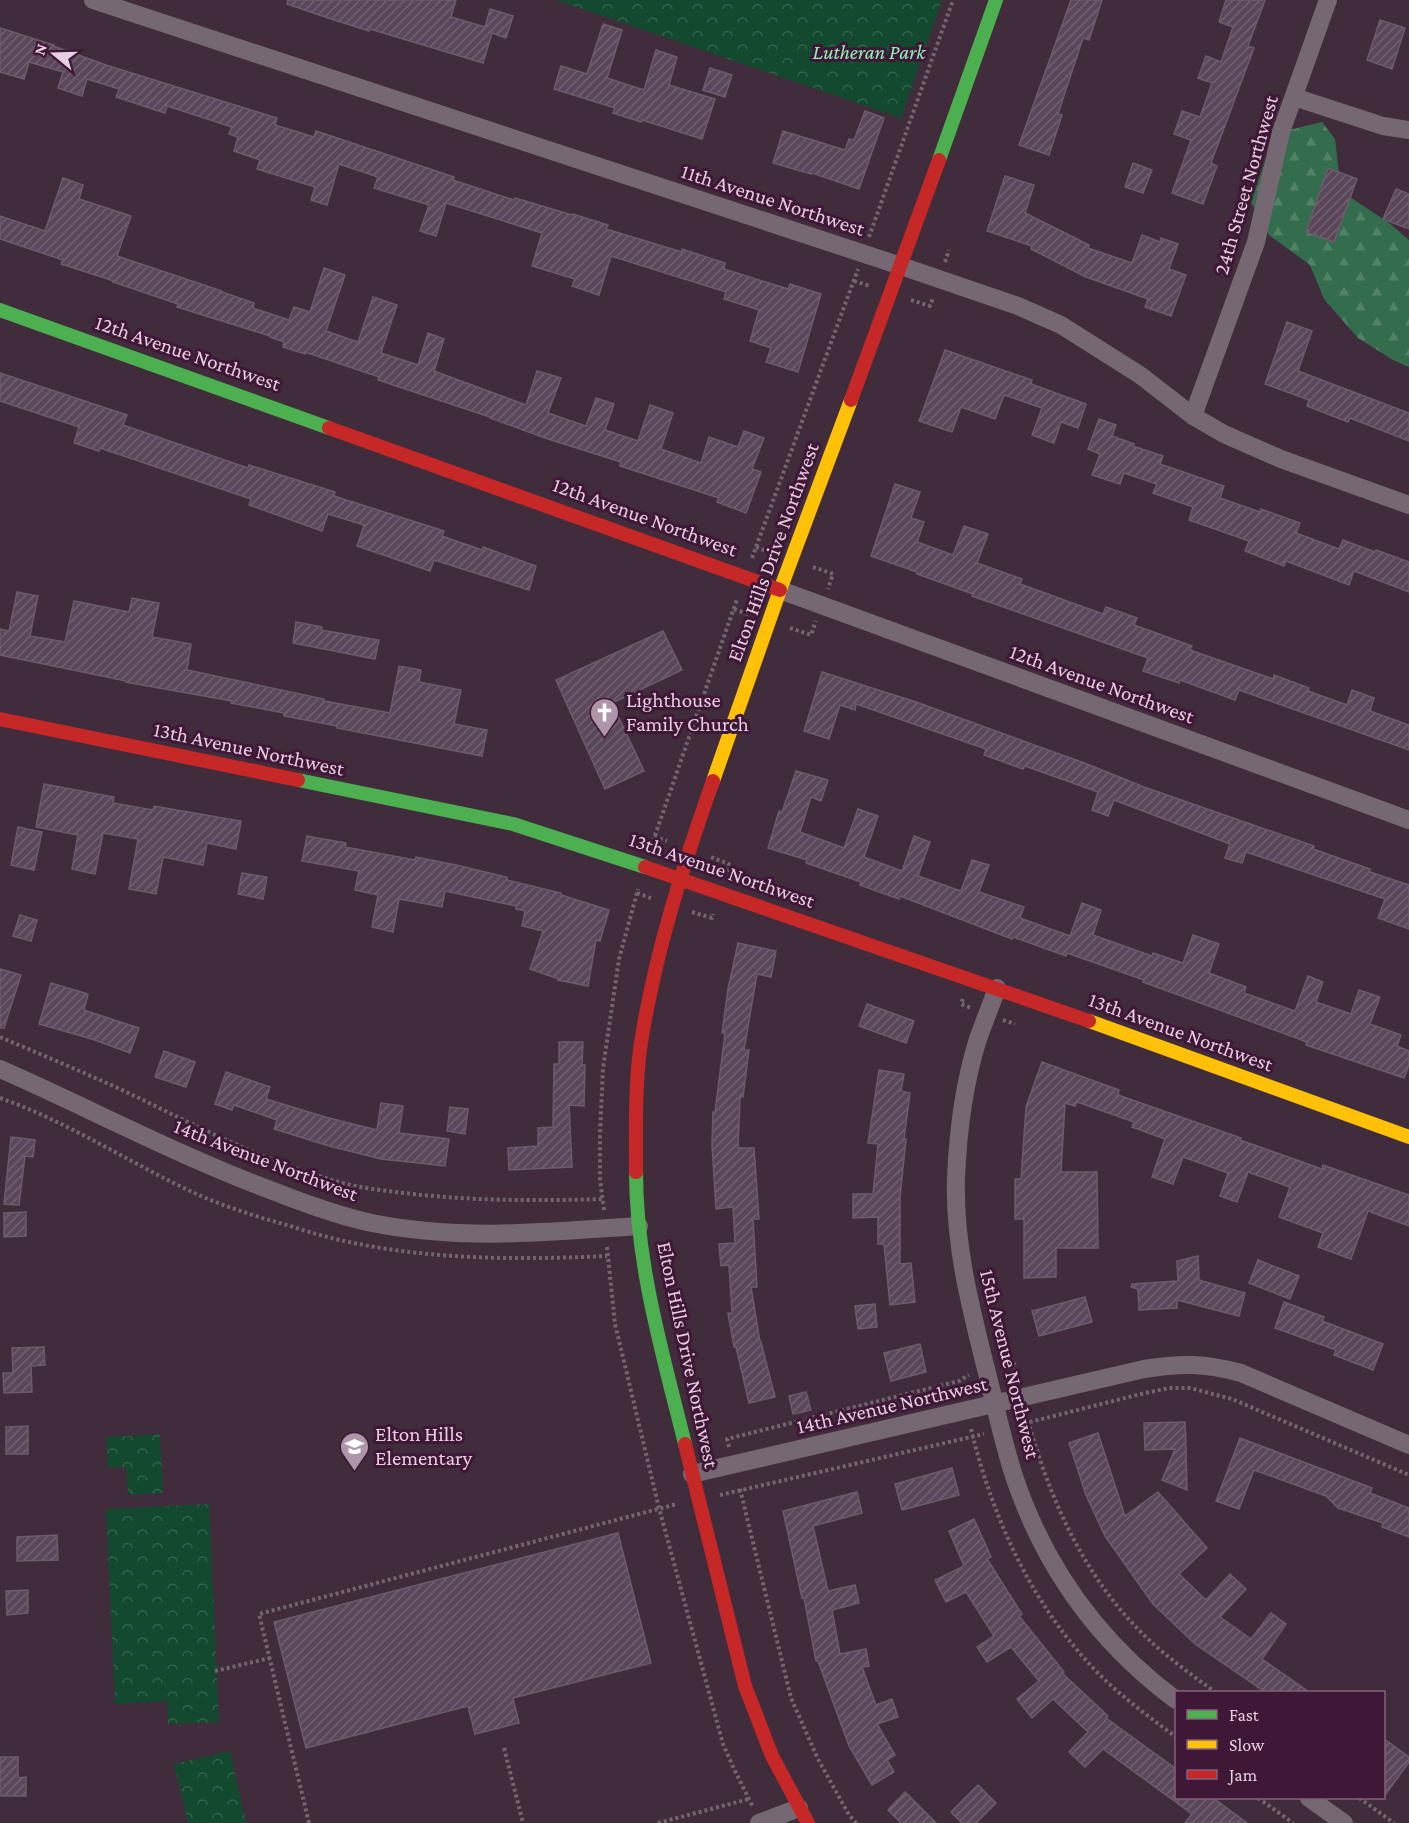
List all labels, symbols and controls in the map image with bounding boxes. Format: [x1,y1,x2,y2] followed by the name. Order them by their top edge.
[24,24,84,84] north arrow
[813,40,926,64] park label: Lutheran Park
[30,41,50,57] text: N
[1209,92,1283,277] street label: 24th Street Northwest
[678,159,869,241] street label: 11th Avenue Northwest
[92,310,285,396] street label: 12th Avenue Northwest
[722,438,824,665] street label: Elton Hills Drive Northwest
[550,472,741,562] street label: 12th Avenue Northwest
[1007,639,1198,729] street label: 12th Avenue Northwest
[626,688,749,736] place label: Lighthouse Family Church
[589,696,621,738] church icon: Lighthouse Family Church
[151,717,348,781] street label: 13th Avenue Northwest
[626,827,819,913] street label: 13th Avenue Northwest
[1086,987,1277,1077] street label: 13th Avenue Northwest
[171,1114,362,1207] street label: 14th Avenue Northwest
[652,1240,724,1471] street label: Elton Hills Drive Northwest
[975,1267,1045,1462] street label: 15th Avenue Northwest
[794,1371,991,1439] street label: 14th Avenue Northwest
[375,1422,473,1470] place label: Elton Hills Elementary
[338,1430,370,1472] school or university icon: Elton Hills Elementary
[1175,1691,1385,1799] legend
[1229,1705,1260,1725] text: Fast
[1229,1735,1265,1755] text: Slow
[1227,1765,1258,1785] text: Jam

